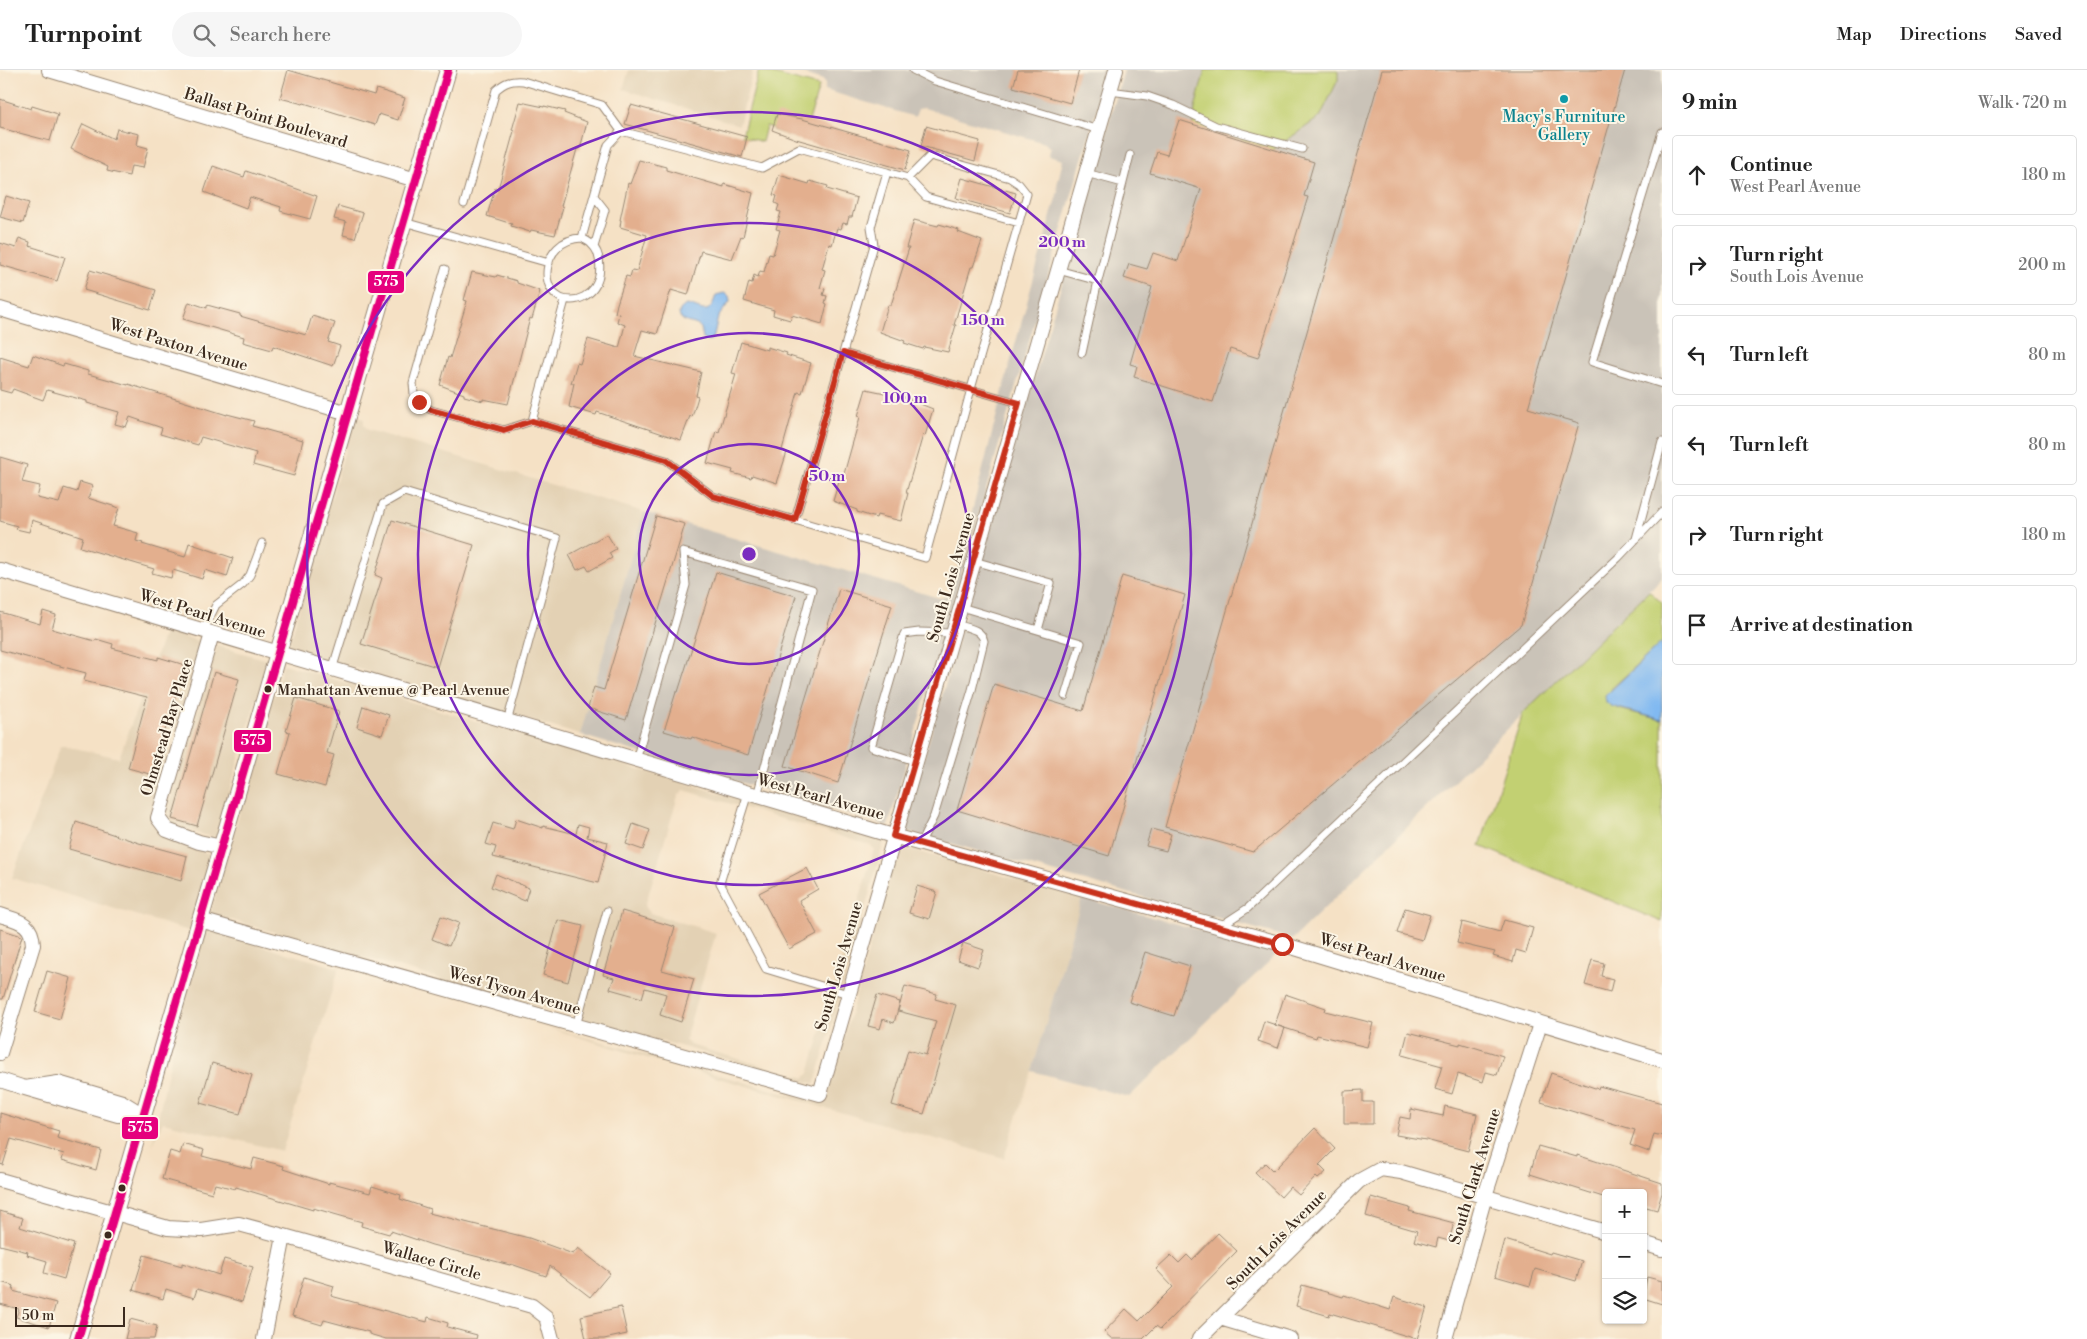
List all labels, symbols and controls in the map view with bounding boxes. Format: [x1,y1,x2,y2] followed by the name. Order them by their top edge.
[172,12,522,57] search box
[25,20,142,50] text: Turnpoint
[190,21,218,49] icon: search
[230,23,331,47] text: Search here
[1836,23,1872,46] text: Map
[1900,23,1987,46] text: Directions
[2015,23,2062,46] text: Saved
[181,83,350,152] street label: Ballast Point Boulevard
[1682,90,1737,116] text: 9 min
[1558,93,1570,105] marker: Macy's Furniture Gallery
[1978,93,2067,113] text: Walk · 720 m
[1503,107,1625,145] place label: Macy's Furniture Gallery
[1730,153,1813,177] text: Continue
[1683,161,1711,189] icon: ahead
[2022,165,2066,185] text: 180 m
[1730,177,1861,197] text: West Pearl Avenue
[1038,233,1086,252] text: 200 m
[1730,243,1823,267] text: Turn right
[1683,251,1711,279] icon: right
[2018,255,2066,275] text: 200 m
[1730,267,1864,287] text: South Lois Avenue
[367,270,405,294] line badge: 575
[374,273,399,291] text: 575
[961,311,1005,330] text: 150 m
[106,314,250,376] street label: West Paxton Avenue
[1683,341,1711,369] icon: left
[1730,343,1809,367] text: Turn left
[2028,345,2066,365] text: 80 m
[883,389,928,408] text: 100 m
[408,391,431,414] route end
[1683,431,1711,459] icon: left
[1730,433,1809,457] text: Turn left
[2028,435,2066,455] text: 80 m
[809,467,845,486] text: 50 m
[923,510,979,644] street label: South Lois Avenue
[1683,521,1711,549] icon: right
[1730,523,1823,547] text: Turn right
[2022,525,2066,545] text: 180 m
[740,545,758,563] centre of rings
[136,585,268,643] street label: West Pearl Avenue
[1683,611,1711,639] icon: arrive
[1730,613,1913,637] text: Arrive at destination
[137,656,197,798] street label: Olmstead Bay Place
[277,681,510,700] place label: Manhattan Avenue @ Pearl Avenue
[263,684,273,694] marker: Manhattan Avenue @ Pearl Avenue
[233,729,272,753] line badge: 575
[241,732,266,750] text: 575
[754,769,887,825] street label: West Pearl Avenue
[811,899,867,1033] street label: South Lois Avenue
[1316,929,1448,987] street label: West Pearl Avenue
[1271,933,1294,956] route start
[445,962,583,1019] street label: West Tyson Avenue
[1445,1106,1505,1247] street label: South Clark Avenue
[121,1116,159,1140] line badge: 575
[128,1119,153,1137] text: 575
[117,1183,127,1193] unlabelled marker
[1222,1185,1331,1294] street label: South Lois Avenue
[1602,1189,1647,1324] map controls
[1602,1189,1647,1234] button: +
[103,1230,113,1240] unlabelled marker
[1602,1234,1647,1279] button: −
[379,1237,484,1285] street label: Wallace Circle
[1602,1279,1647,1324] button: layers
[15,1304,125,1327] scale bar
[22,1307,54,1325] text: 50 m

